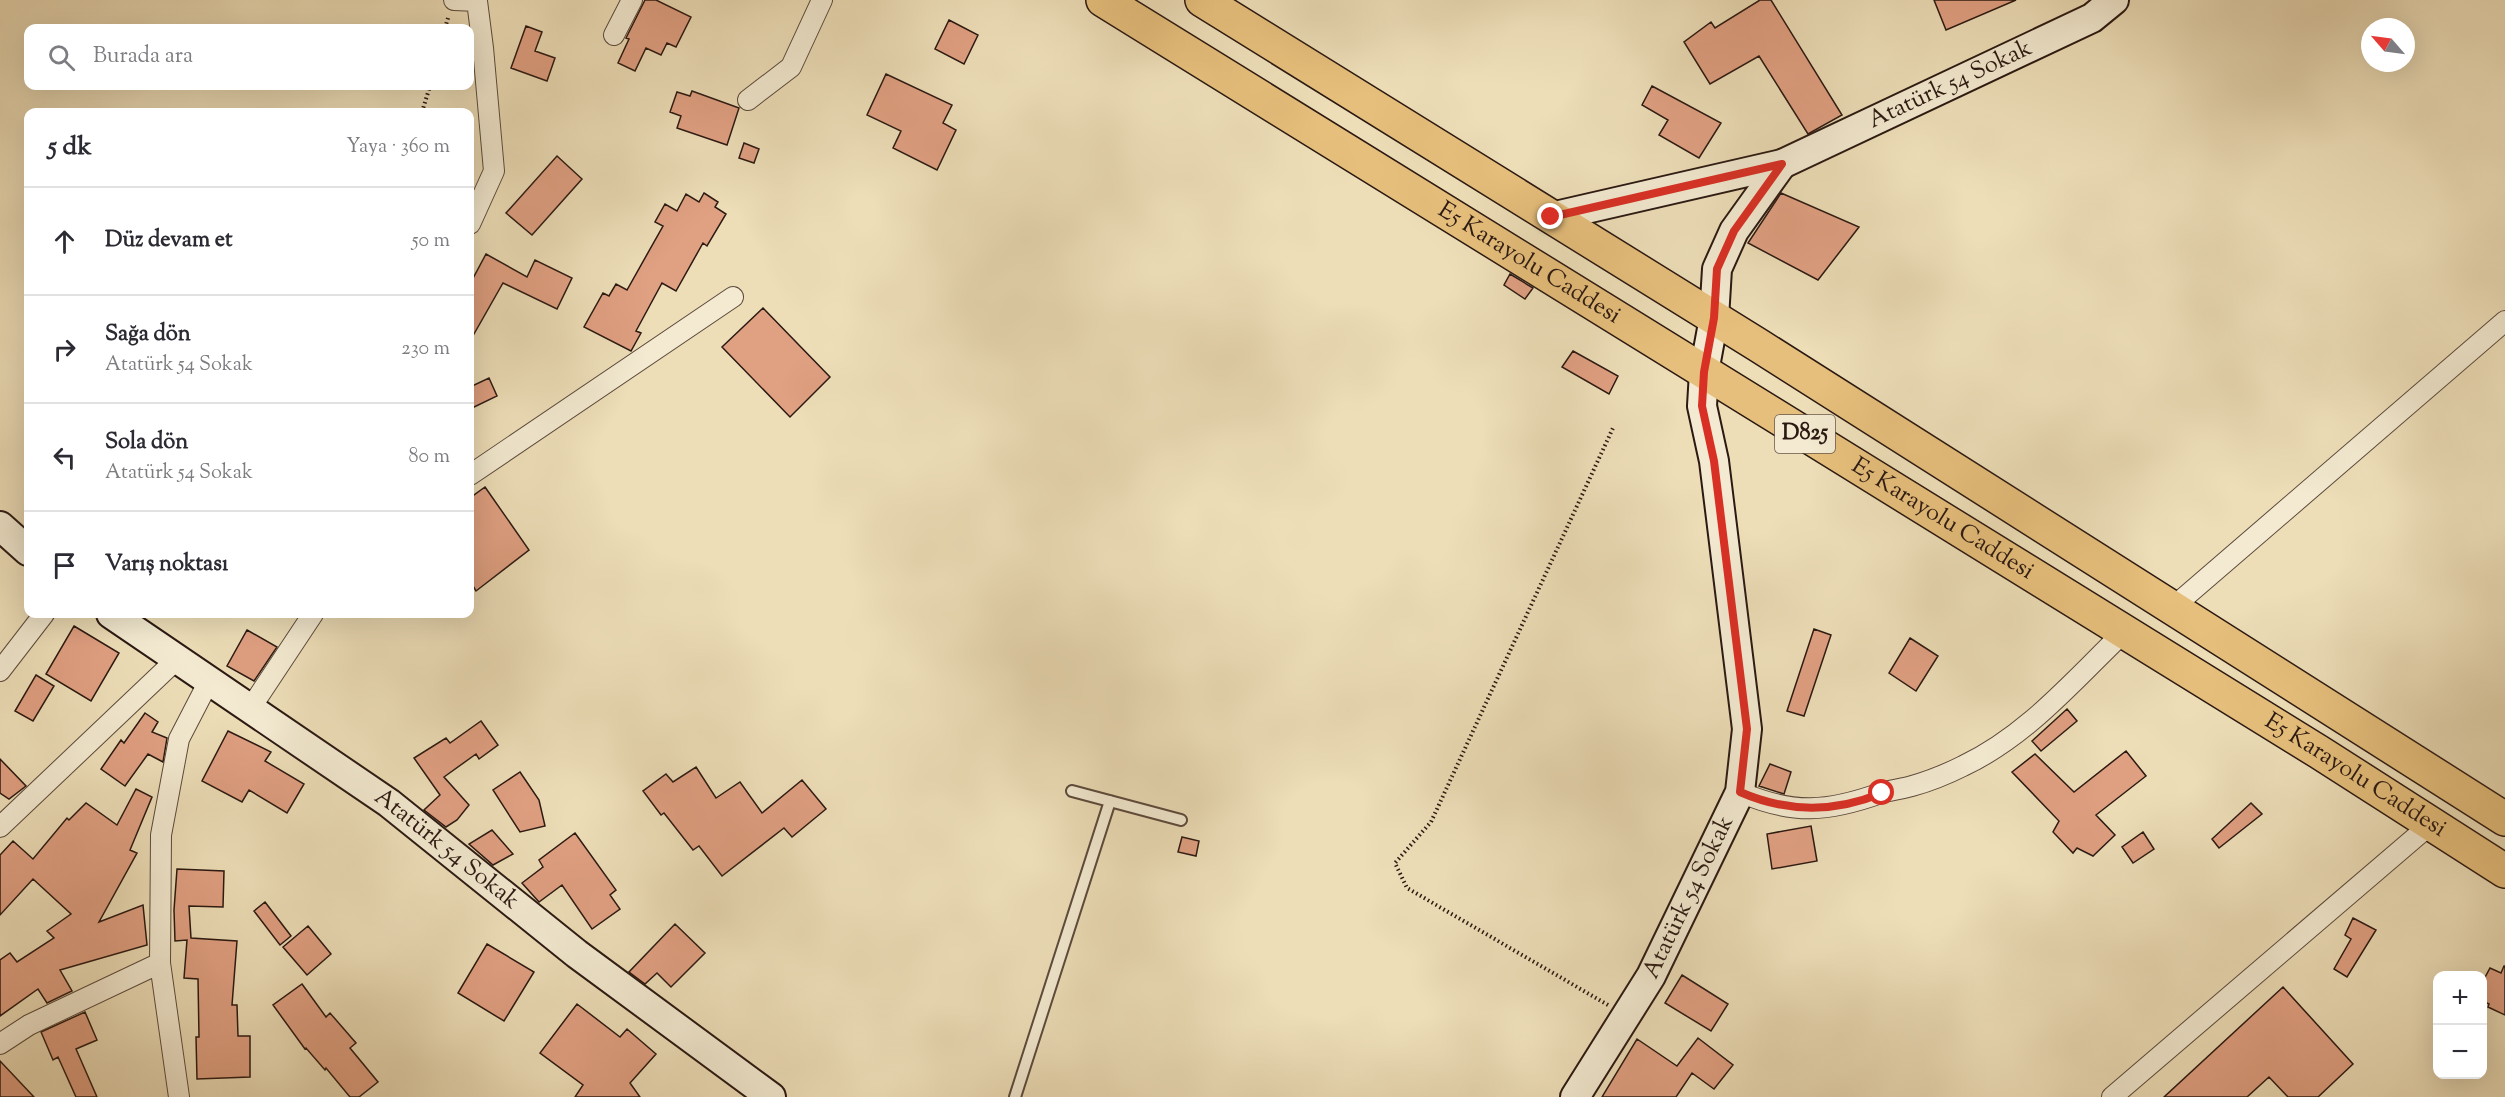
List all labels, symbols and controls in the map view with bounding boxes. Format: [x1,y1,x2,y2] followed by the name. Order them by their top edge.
[2361,18,2415,72] north arrow
[24,24,474,90] search box
[1863,32,2038,138] street label: Atatürk 54 Sokak
[45,41,78,74] icon: search
[93,41,193,73] text: Burada ara
[48,129,92,166] text: 5 dk
[346,133,450,162] text: Yaya · 360 m
[1431,194,1627,333] street label: E5 Karayolu Caddesi
[1537,203,1563,229] route end
[48,225,81,258] icon: ahead
[105,225,232,257] text: Düz devam et
[412,227,450,256] text: 50 m
[105,319,191,351] text: Sağa dön
[48,333,81,366] icon: right
[401,335,450,364] text: 230 m
[105,351,253,380] text: Atatürk 54 Sokak
[1775,415,1835,453] road number: D825
[105,427,188,459] text: Sola dön
[48,441,81,474] icon: left
[409,443,450,472] text: 80 m
[1844,450,2041,589] street label: E5 Karayolu Caddesi
[105,459,253,488] text: Atatürk 54 Sokak
[48,549,81,582] icon: arrive
[105,549,228,581] text: Varış noktası
[2258,705,2453,846] street label: E5 Karayolu Caddesi
[1868,779,1894,805] route start
[367,781,526,918] street label: Atatürk 54 Sokak
[1635,810,1743,985] street label: Atatürk 54 Sokak
[2433,971,2487,1079] map controls
[2433,971,2487,1025] button: +
[2433,1025,2487,1079] button: −

